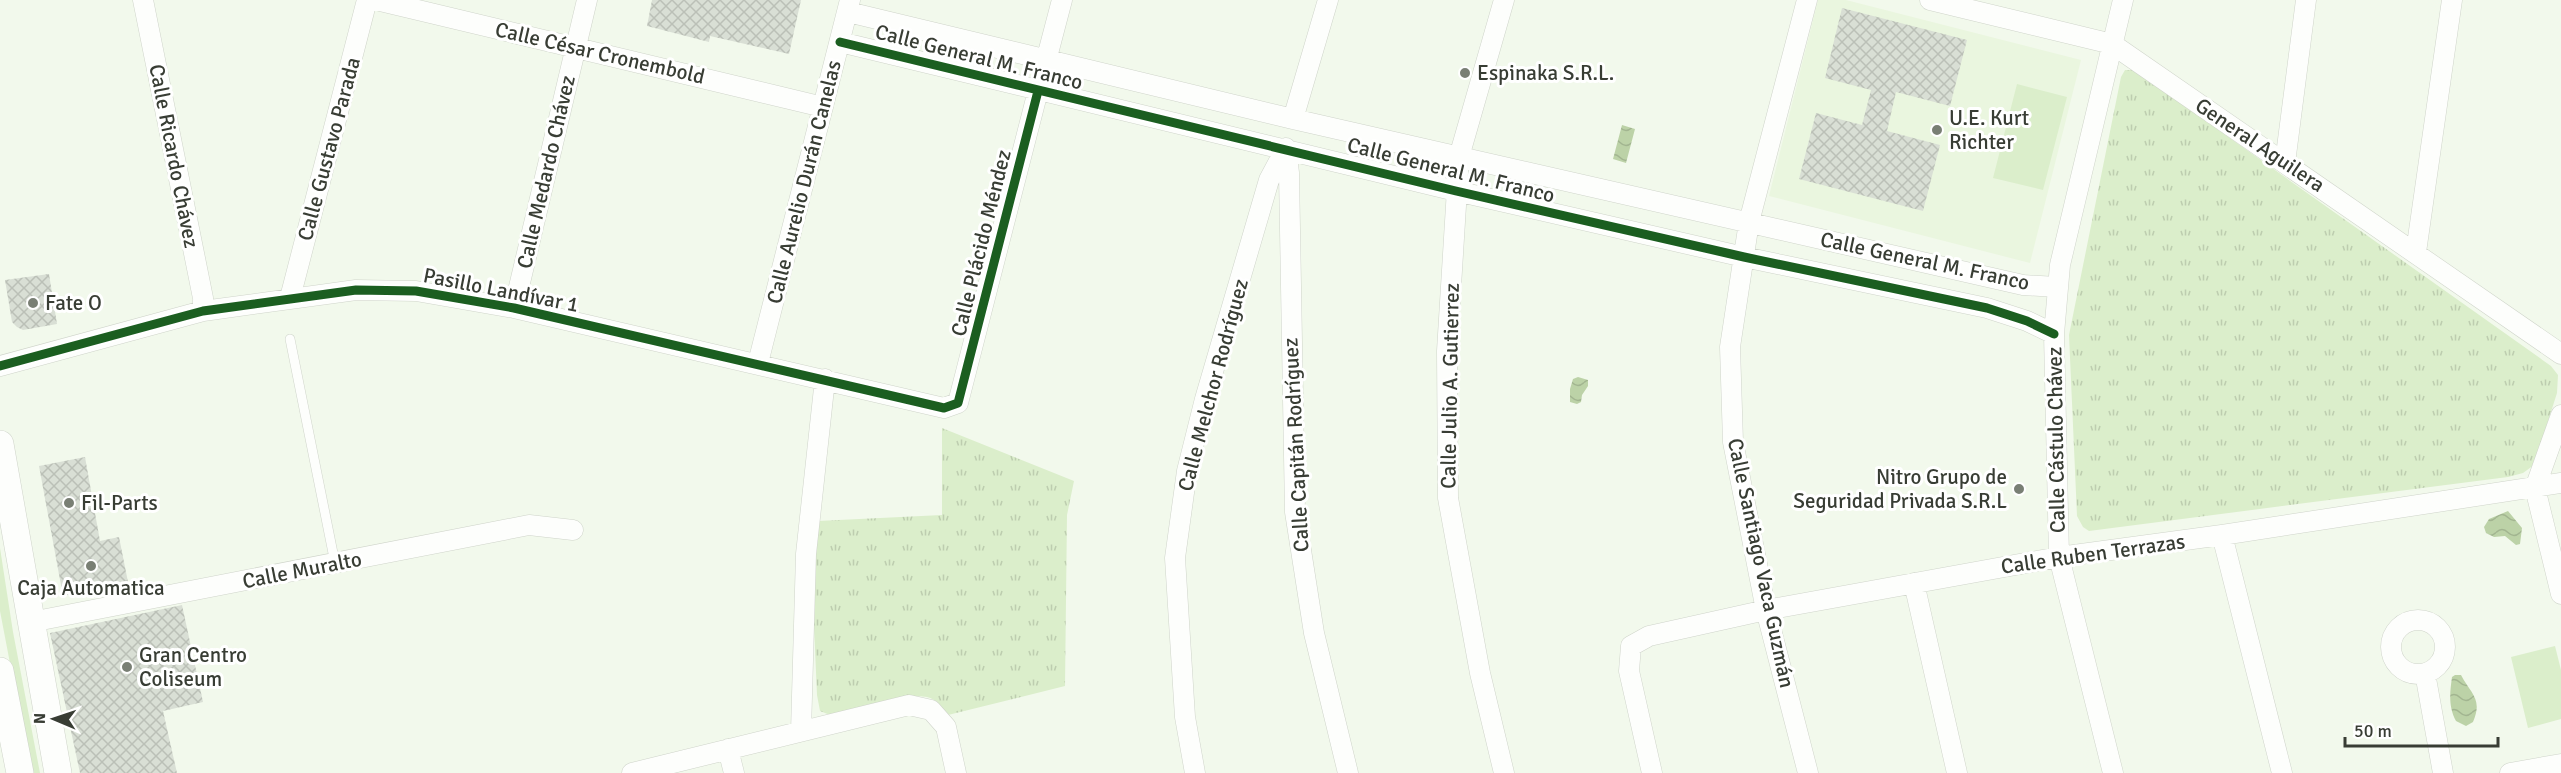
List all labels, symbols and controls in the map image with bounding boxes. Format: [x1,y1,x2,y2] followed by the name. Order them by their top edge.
[493,16,707,90] street label: Calle César Cronembold
[872,19,1086,95] street label: Calle General M. Franco
[292,54,366,244] street label: Calle Gustavo Parada
[761,58,847,306] street label: Calle Aurelio Durán Canelas
[1477,60,1614,86] place label: Espinaka S.R.L.
[143,62,205,250] street label: Calle Ricardo Chávez
[1458,66,1472,80] marker: Espinaka S.R.L.
[511,73,581,271] street label: Calle Medardo Chávez
[2190,92,2330,198] street label: General Aguilera
[1949,105,2029,155] place label: U.E. Kurt Richter
[1930,123,1944,137] marker: U.E. Kurt Richter
[1344,132,1558,208] street label: Calle General M. Franco
[945,147,1017,339] street label: Calle Plácido Méndez
[1818,226,2032,296] street label: Calle General M. Franco
[421,262,581,318] street label: Pasillo Landívar 1
[1172,276,1254,494] street label: Calle Melchor Rodríguez
[1435,283,1465,489] street label: Calle Julio A. Gutierrez
[45,290,102,316] place label: Fate O
[26,296,40,310] marker: Fate O
[1277,337,1315,553] street label: Calle Capitán Rodríguez
[2041,347,2071,533] street label: Calle Cástulo Chávez
[1722,436,1800,690] street label: Calle Santiago Vaca Guzmán
[1793,464,2007,514] place label: Nitro Grupo de Seguridad Privada S.R.L
[2012,482,2026,496] marker: Nitro Grupo de Seguridad Privada S.R.L
[81,490,158,516] place label: Fil-Parts
[62,496,76,510] marker: Fil-Parts
[1999,528,2187,580] street label: Calle Ruben Terrazas
[240,546,364,594] street label: Calle Muralto
[84,559,98,573] marker: Caja Automatica
[17,575,165,601] place label: Caja Automatica
[139,642,247,692] place label: Gran Centro Coliseum
[120,660,134,674] marker: Gran Centro Coliseum
[24,689,84,749] north arrow
[2345,710,2498,748] scale bar
[30,713,50,724] text: N
[2354,720,2392,742] text: 50 m

